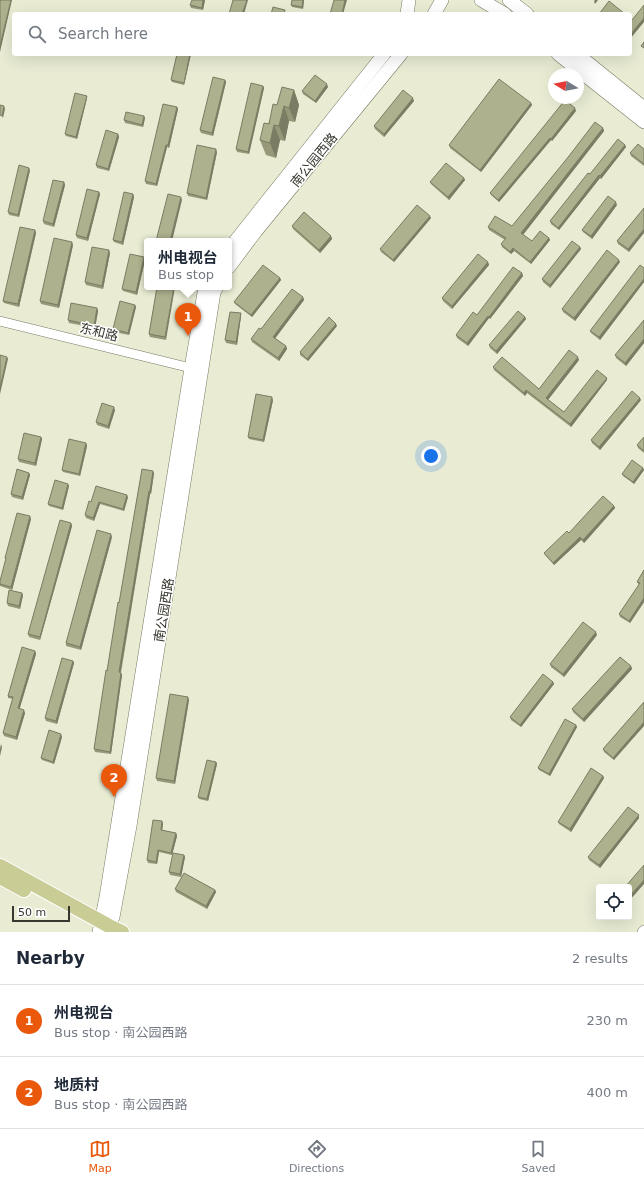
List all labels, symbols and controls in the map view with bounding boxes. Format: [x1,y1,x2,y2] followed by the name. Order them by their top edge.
[12,12,632,56] search box
[26,23,48,45] icon: search
[58,25,148,43] text: Search here
[548,68,584,104] north arrow
[288,130,340,190] street label: 南公园西路
[144,238,232,290] popup
[158,249,218,267] text: 州电视台
[158,267,214,282] text: Bus stop
[175,303,201,336] pin: 1
[78,320,120,344] street label: 东和路
[421,446,441,466] your location
[152,577,176,643] street label: 南公园西路
[101,764,127,797] pin: 2
[596,884,632,920] map controls
[596,884,632,920] button: locate
[12,904,70,923] scale bar
[18,906,46,919] text: 50 m
[16,948,85,968] text: Nearby
[572,951,628,966] text: 2 results
[54,1004,114,1022] text: 州电视台
[24,1013,34,1028] text: 1
[586,1013,628,1028] text: 230 m
[54,1025,188,1040] text: Bus stop · 南公园西路
[54,1076,99,1094] text: 地质村
[24,1085,34,1100] text: 2
[586,1085,628,1100] text: 400 m
[54,1097,188,1112] text: Bus stop · 南公园西路
[89,1138,112,1175] tab: Map
[289,1138,344,1175] tab: Directions
[521,1138,555,1175] tab: Saved

